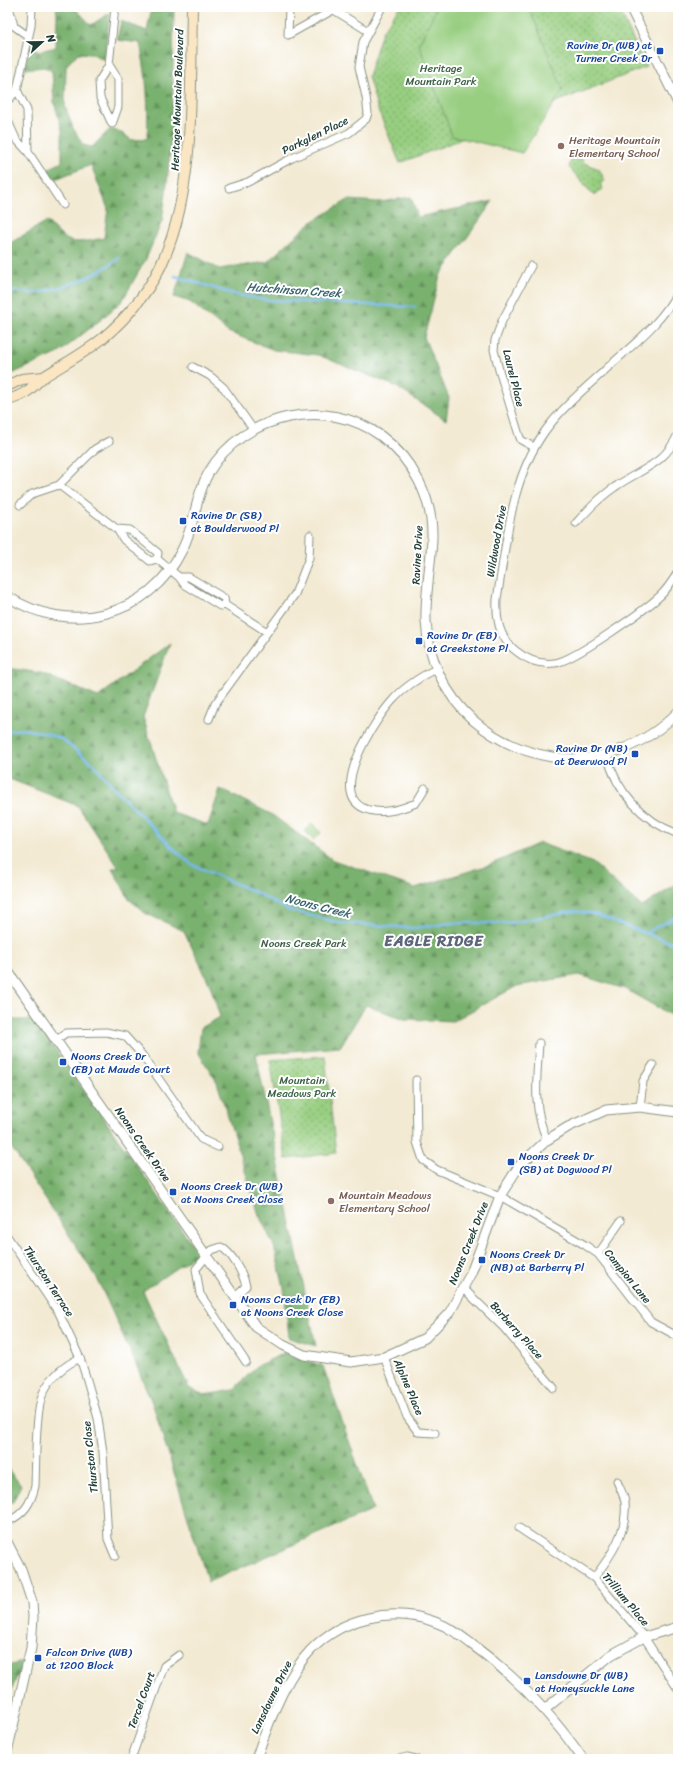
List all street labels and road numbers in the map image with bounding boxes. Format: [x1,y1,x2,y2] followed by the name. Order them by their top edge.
[166,28,190,171] street label: Heritage Mountain Boulevard
[279,111,352,160] street label: Parkglen Place
[497,347,530,409] street label: Laurel Place
[481,503,512,579] street label: Wildwood Drive
[406,525,429,585] street label: Ravine Drive
[110,1103,176,1186] street label: Noons Creek Drive
[443,1198,494,1288] street label: Noons Creek Drive
[18,1242,79,1321] street label: Thurston Terrace
[599,1245,656,1308] street label: Campion Lane
[485,1297,548,1364] street label: Barberry Place
[388,1355,429,1419] street label: Alpine Place
[77,1420,104,1494] street label: Thurston Close
[597,1568,654,1631] street label: Trillium Place
[245,1657,298,1737] street label: Lansdowne Drive
[122,1669,161,1732] street label: Tercel Court

